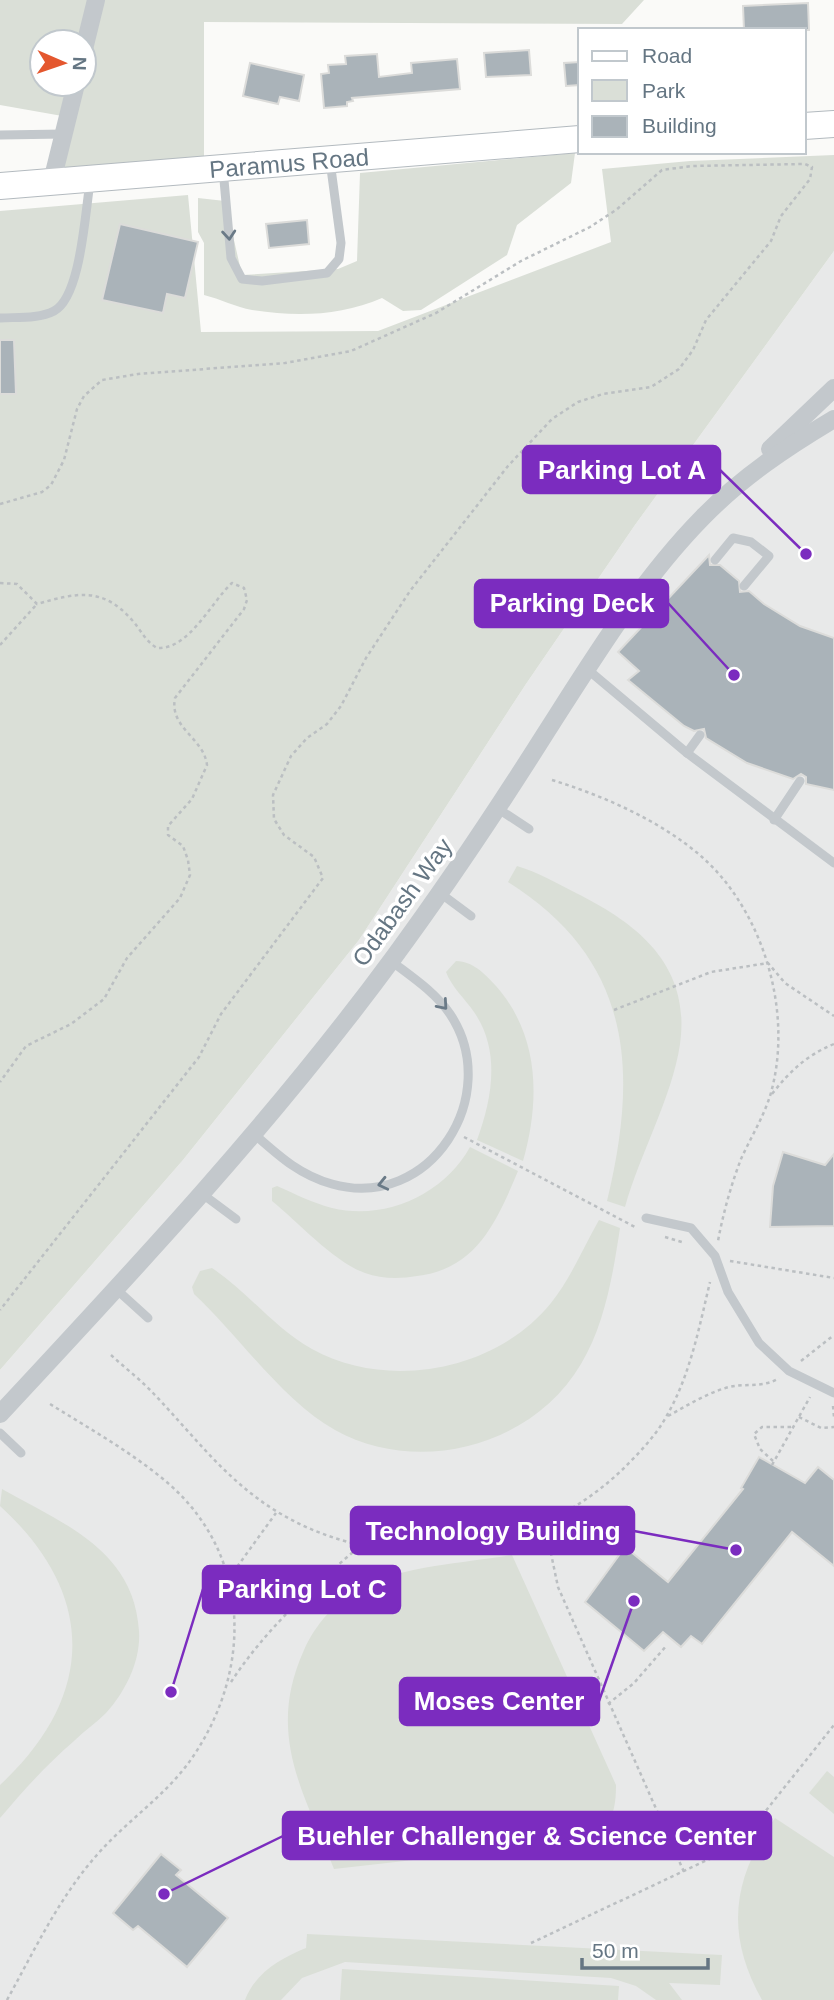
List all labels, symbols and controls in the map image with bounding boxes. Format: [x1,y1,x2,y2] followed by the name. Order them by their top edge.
[28,28,98,98] north arrow
[578,28,806,154] legend
[642,44,692,67] text: Road
[69,56,90,71] text: N
[642,79,686,102] text: Park
[642,114,717,137] text: Building
[208,143,370,183] street label: Paramus Road
[221,230,236,241] one-way arrow
[523,446,720,493] callout: Parking Lot A
[538,455,706,485] text: Parking Lot A
[475,580,668,627] callout: Parking Deck
[490,588,655,618] text: Parking Deck
[347,833,457,971] street label: Odabash Way
[434,997,447,1010] one-way arrow
[377,1175,389,1190] one-way arrow
[351,1507,634,1554] callout: Technology Building
[365,1516,621,1546] text: Technology Building
[203,1566,400,1613] callout: Parking Lot C
[217,1574,387,1604] text: Parking Lot C
[400,1678,599,1725] callout: Moses Center
[414,1686,584,1716] text: Moses Center
[283,1812,771,1859] callout: Buehler Challenger & Science Center
[297,1821,757,1851] text: Buehler Challenger & Science Center
[582,1926,708,1970] scale bar
[592,1939,639,1962] text: 50 m

